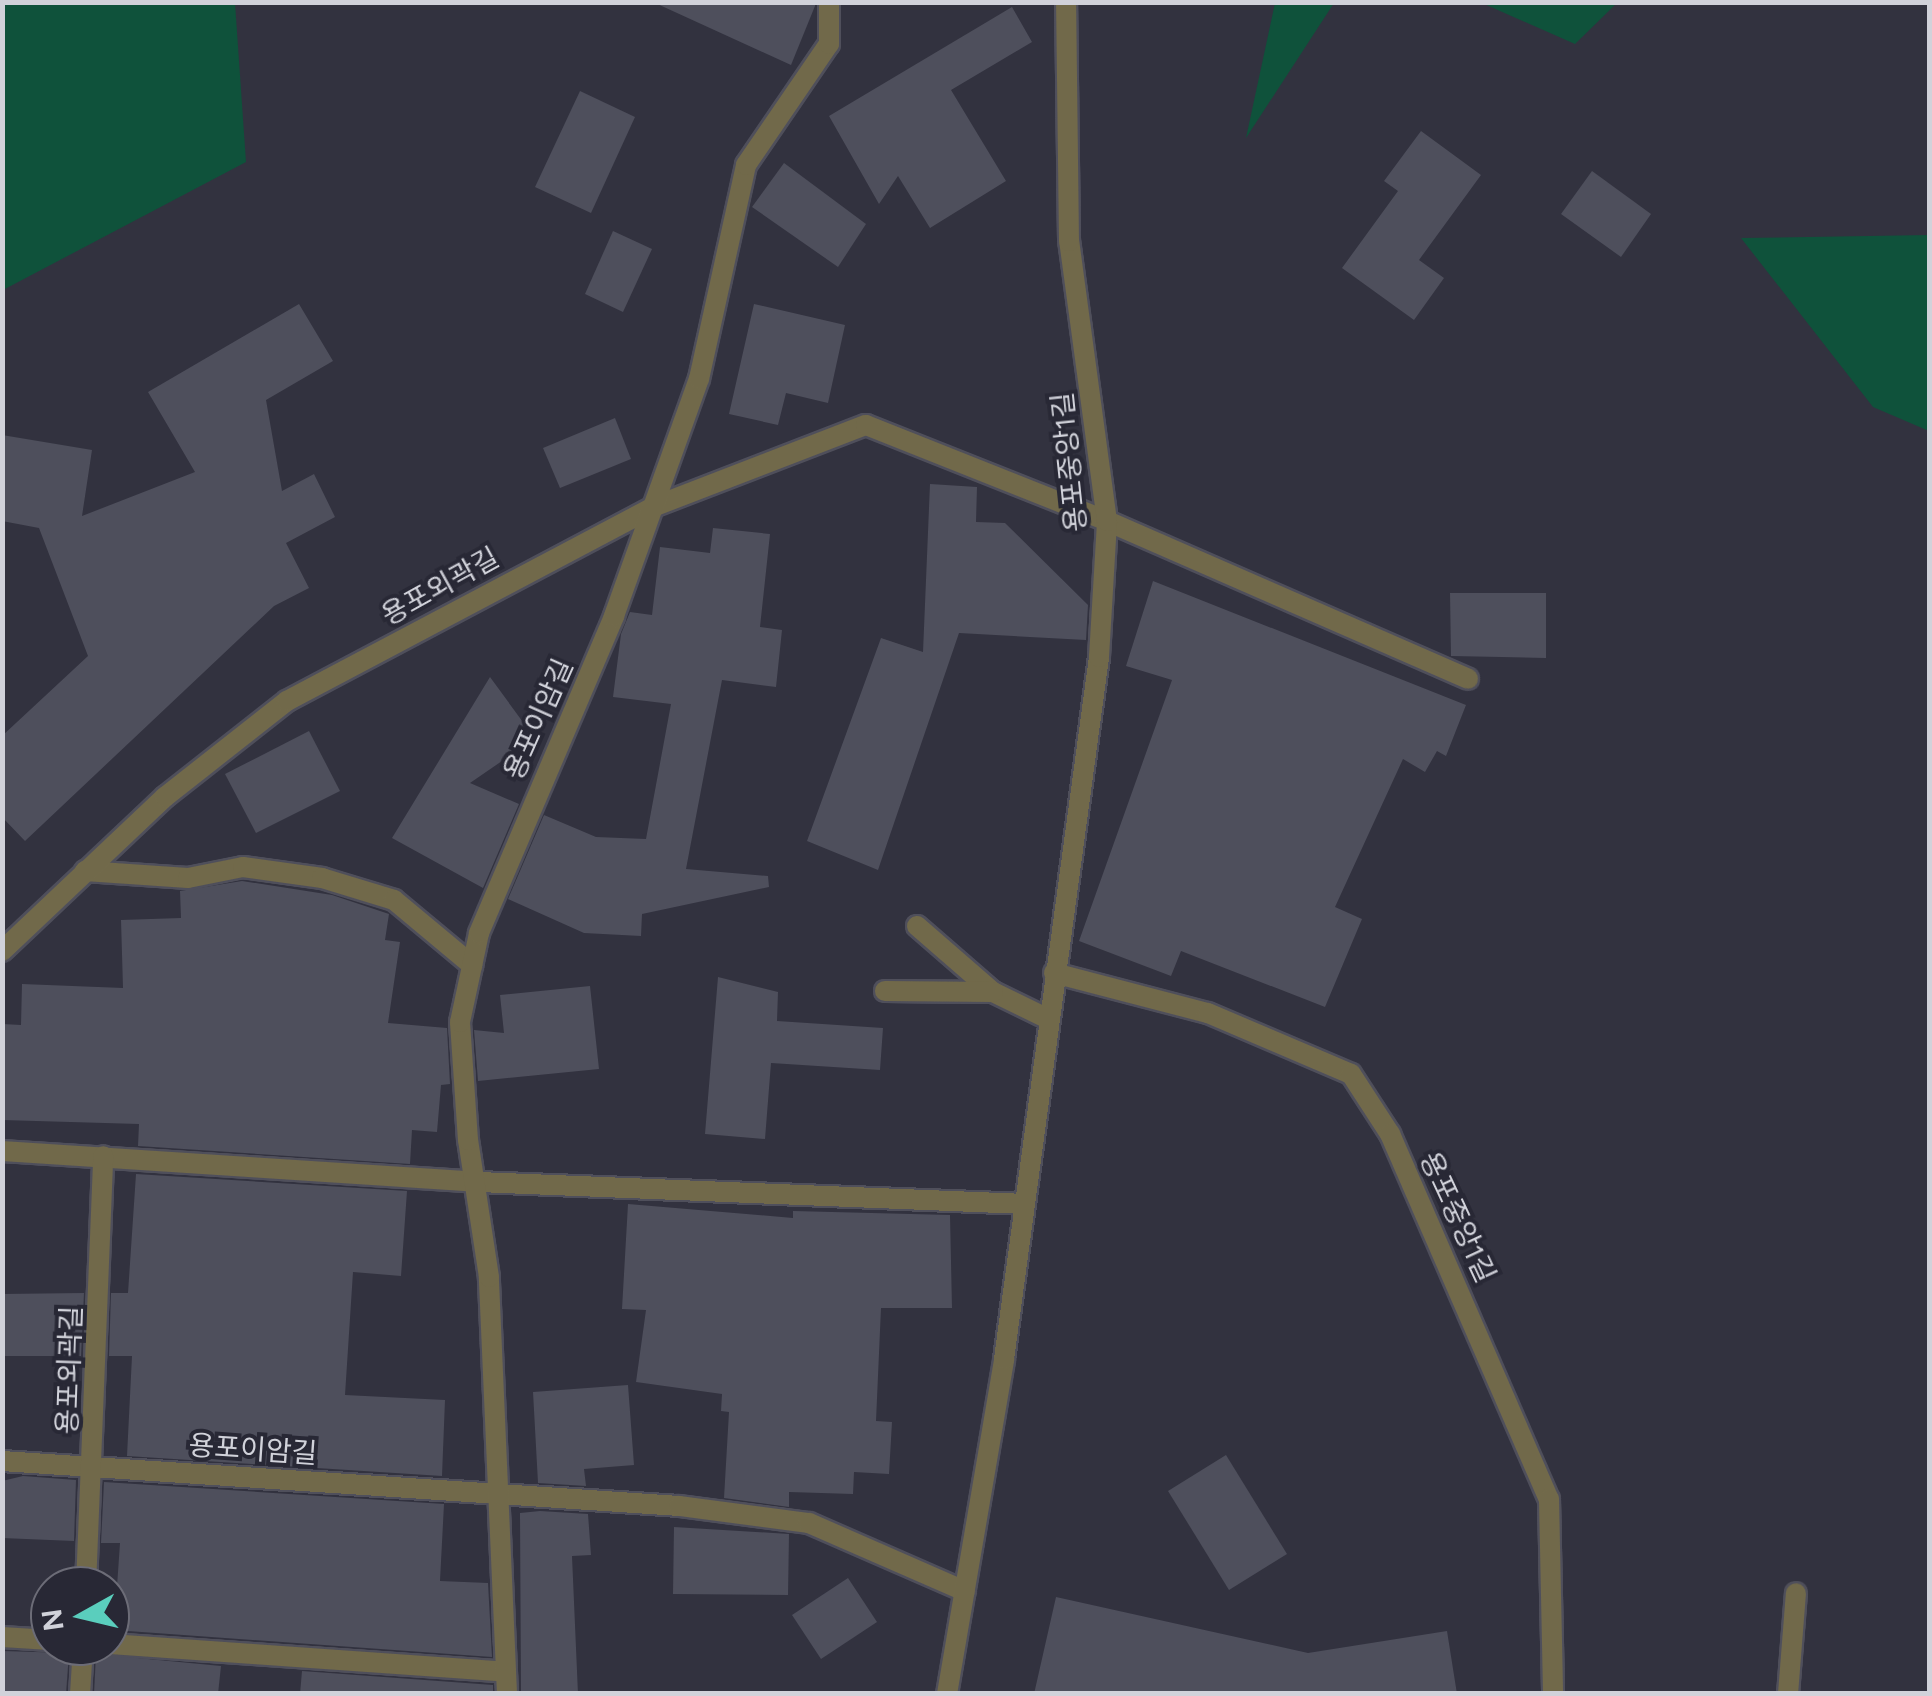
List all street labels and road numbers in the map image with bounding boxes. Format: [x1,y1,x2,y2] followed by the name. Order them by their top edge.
[1045,390,1093,534] street label: 용포중앙1길
[376,540,504,632] street label: 용포외곽길
[496,653,580,785] street label: 용포이암길
[1413,1146,1503,1288] street label: 용포중앙1길
[50,1305,88,1435] street label: 용포외곽길
[188,1428,318,1470] street label: 용포이암길

